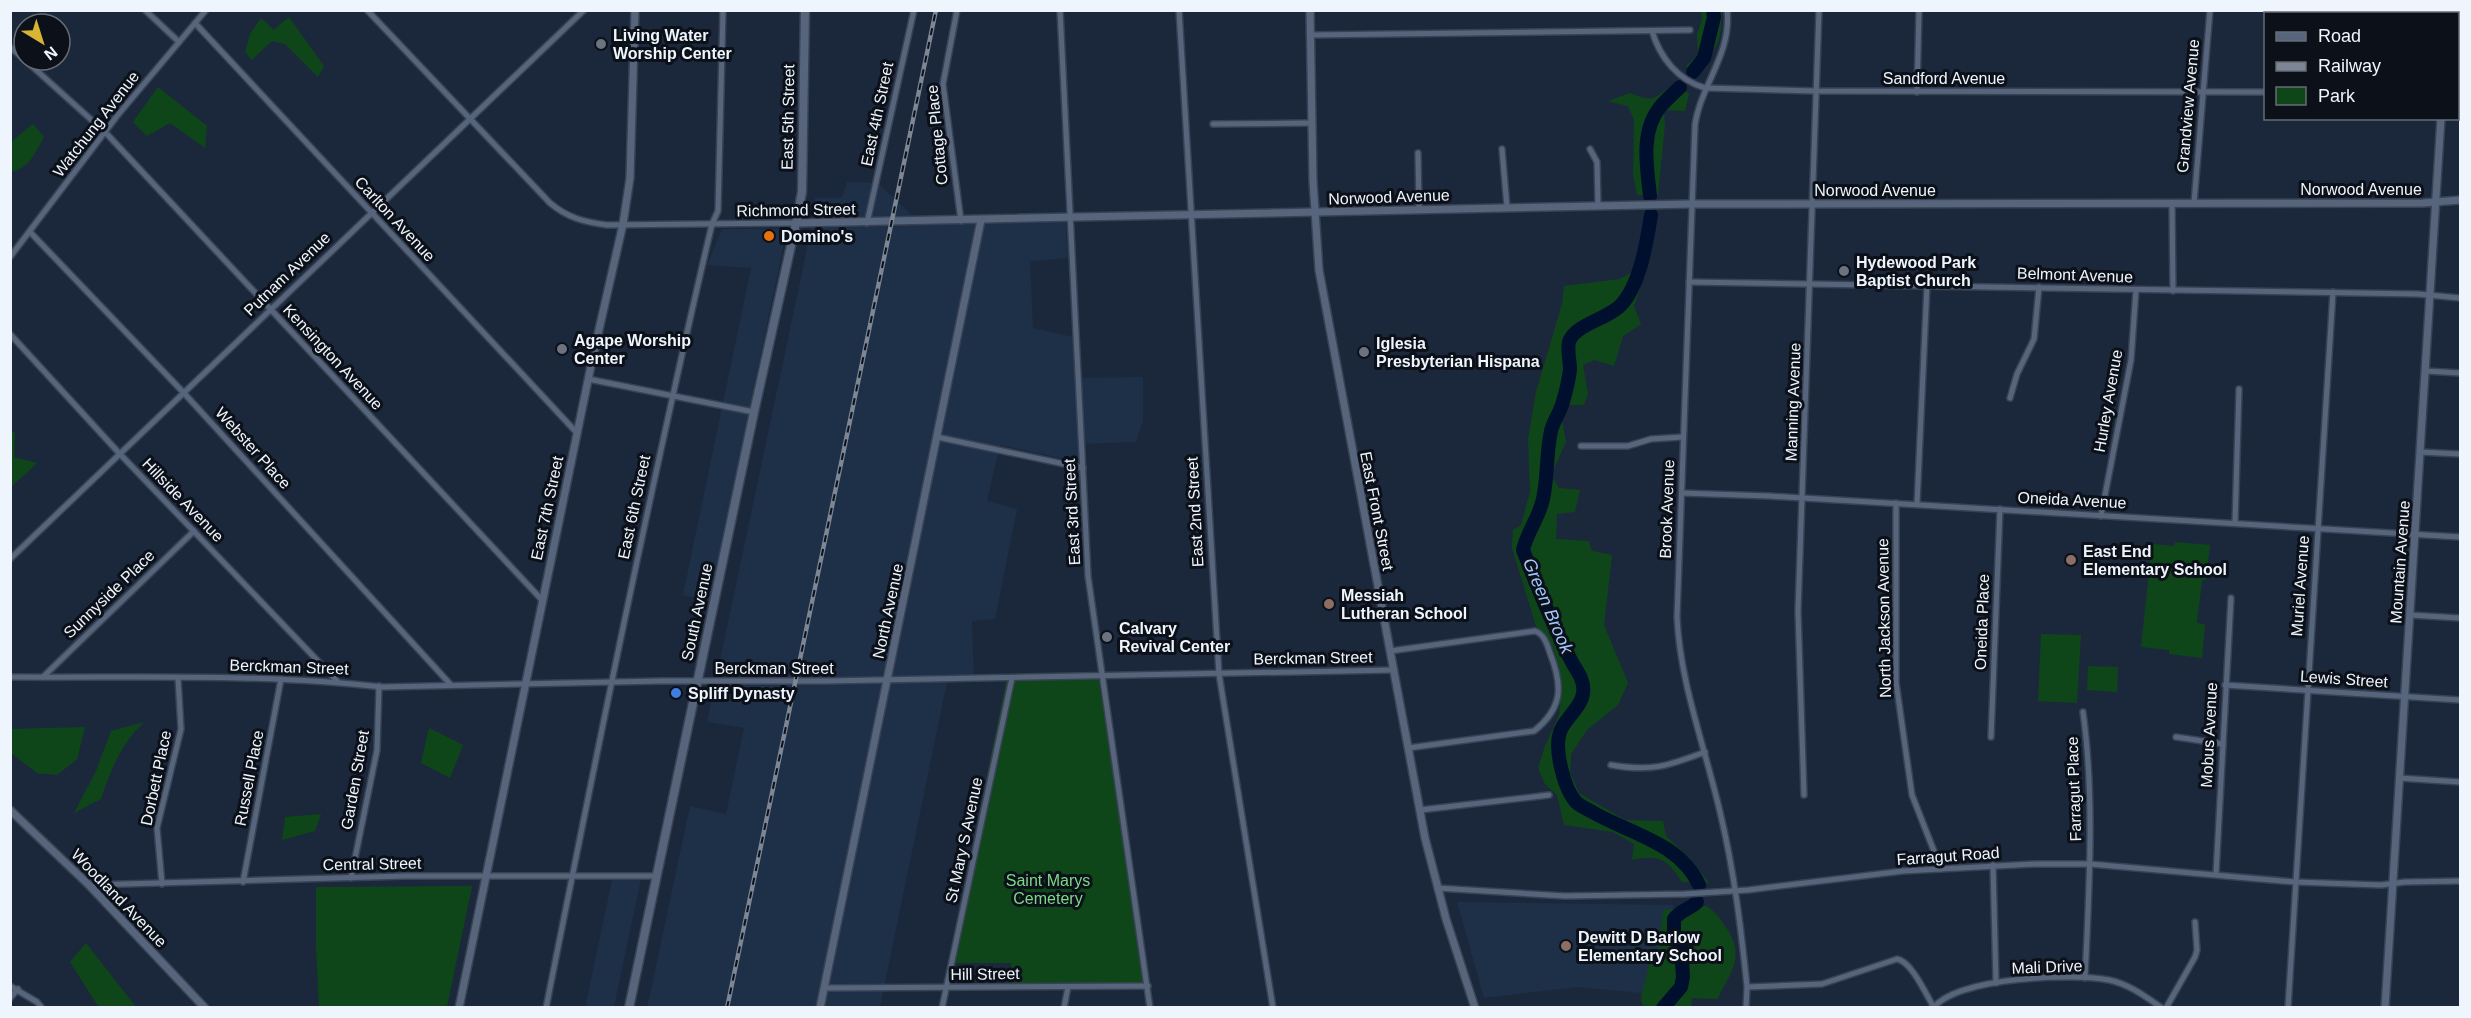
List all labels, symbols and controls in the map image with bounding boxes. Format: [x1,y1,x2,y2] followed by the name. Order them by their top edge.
[12,12,72,72] north arrow
[2264,12,2459,120] legend
[2318,26,2361,46] text: Road
[613,27,732,62] place label: Living Water Worship Center
[594,37,608,51] marker: Living Water Worship Center
[2174,38,2202,173] street label: Grandview Avenue
[41,43,61,64] text: N
[2318,56,2381,76] text: Railway
[858,60,896,168] street label: East 4th Street
[779,63,797,170] street label: East 5th Street
[50,68,142,180] street label: Watchung Avenue
[1883,70,2005,87] street label: Sandford Avenue
[923,84,951,186] street label: Cottage Place
[2318,86,2356,106] text: Park
[352,173,438,265] street label: Carlton Avenue
[2300,181,2422,198] street label: Norwood Avenue
[1814,182,1936,199] street label: Norwood Avenue
[1328,186,1450,208] street label: Norwood Avenue
[736,200,856,220] street label: Richmond Street
[781,228,853,245] place label: Domino's
[241,229,334,319] street label: Putnam Avenue
[762,229,776,243] marker: Domino's
[1856,254,1976,289] place label: Hydewood Park Baptist Church
[1837,264,1851,278] marker: Hydewood Park Baptist Church
[2017,264,2133,286] street label: Belmont Avenue
[280,301,386,413] street label: Kensington Avenue
[574,332,691,367] place label: Agape Worship Center
[1376,335,1540,370] place label: Iglesia Presbyterian Hispana
[555,342,569,356] marker: Agape Worship Center
[1782,342,1804,462] street label: Manning Avenue
[1357,345,1371,359] marker: Iglesia Presbyterian Hispana
[2091,348,2125,454] street label: Hurley Avenue
[212,404,294,492] street label: Webster Place
[1357,450,1397,573] street label: East Front Street
[615,453,653,561] street label: East 6th Street
[528,454,566,562] street label: East 7th Street
[139,455,227,545] street label: Hillside Avenue
[1184,456,1206,568] street label: East 2nd Street
[1061,458,1083,566] street label: East 3rd Street
[1657,459,1677,559] street label: Brook Avenue
[2017,489,2127,511] street label: Oneida Avenue
[2387,500,2413,624] street label: Mountain Avenue
[2288,535,2312,637] street label: Muriel Avenue
[1874,538,1894,698] street label: North Jackson Avenue
[2083,543,2227,578] place label: East End Elementary School
[60,546,158,642] street label: Sunnyside Place
[2064,553,2078,567] marker: East End Elementary School
[1519,555,1578,658] water label: Green Brook
[678,562,716,662] street label: South Avenue
[870,562,906,660] street label: North Avenue
[1972,574,1992,670] street label: Oneida Place
[1341,587,1467,622] place label: Messiah Lutheran School
[1322,597,1336,611] marker: Messiah Lutheran School
[1119,620,1230,655] place label: Calvary Revival Center
[1100,630,1114,644] marker: Calvary Revival Center
[1253,648,1373,668] street label: Berckman Street
[229,656,349,678] street label: Berckman Street
[714,660,834,677] street label: Berckman Street
[2299,667,2389,691] street label: Lewis Street
[2198,682,2220,788] street label: Mobus Avenue
[688,685,795,702] place label: Spliff Dynasty
[669,686,683,700] marker: Spliff Dynasty
[338,728,372,831] street label: Garden Street
[138,729,174,827] street label: Dorbett Place
[231,729,267,827] street label: Russell Place
[2064,736,2084,842] street label: Farragut Place
[942,776,986,904] street label: St Mary S Avenue
[1896,844,2000,868] street label: Farragut Road
[68,846,170,950] street label: Woodland Avenue
[322,855,422,873] street label: Central Street
[1006,872,1090,907] park label: Saint Marys Cemetery
[1578,929,1722,964] place label: Dewitt D Barlow Elementary School
[1559,939,1573,953] marker: Dewitt D Barlow Elementary School
[2011,957,2083,977] street label: Mali Drive
[950,965,1020,983] street label: Hill Street

